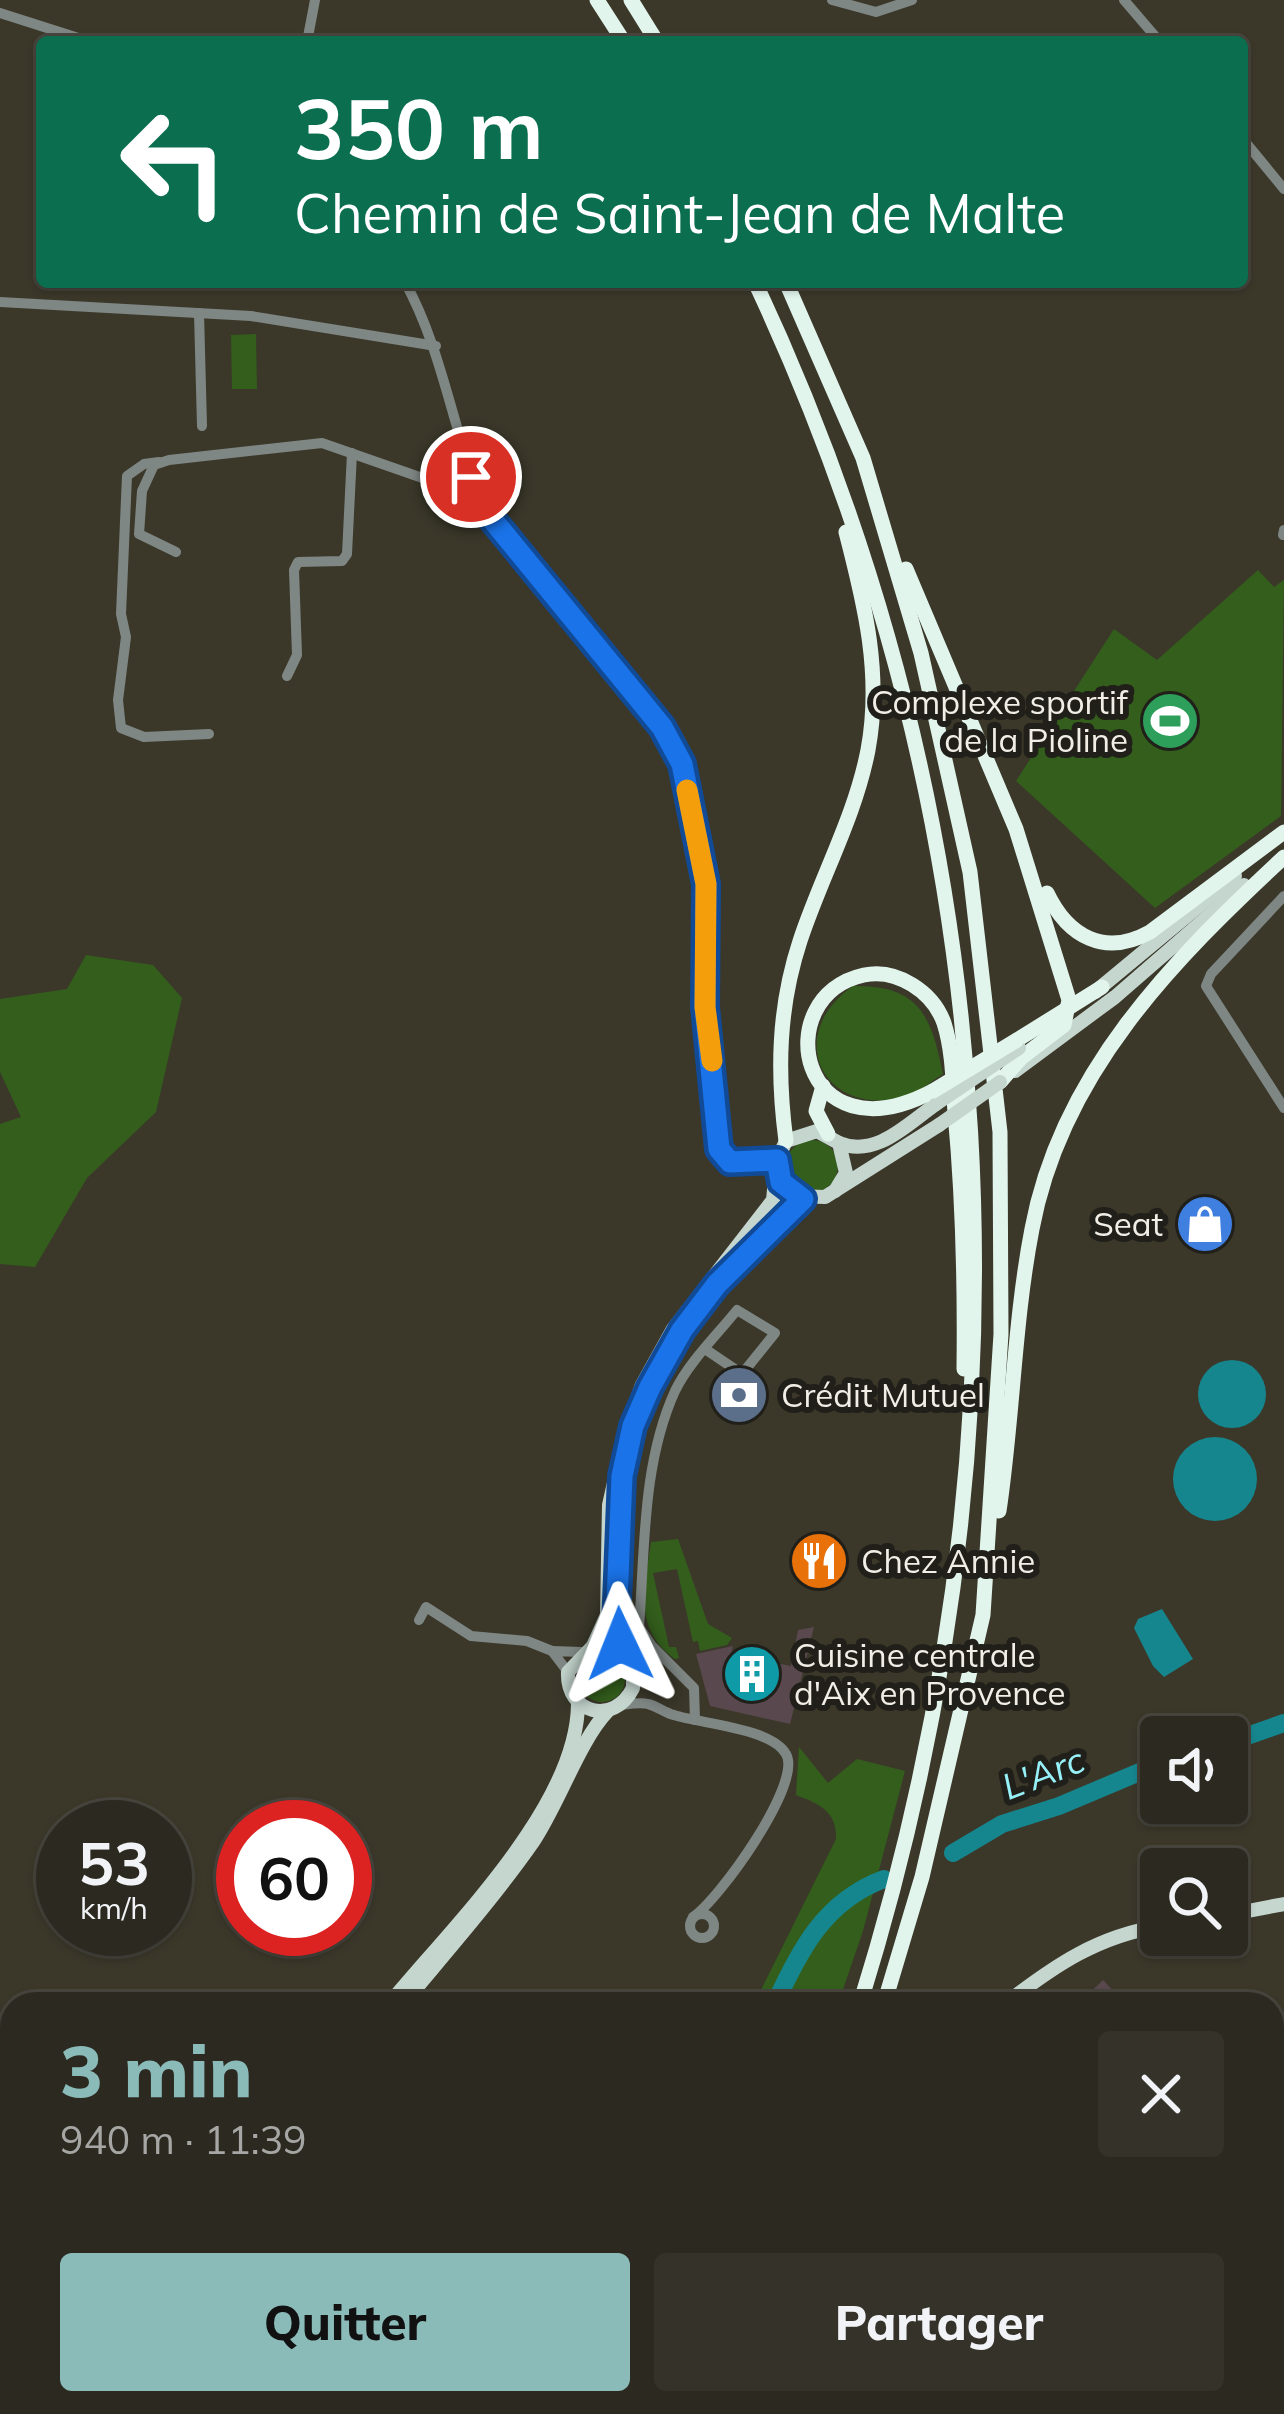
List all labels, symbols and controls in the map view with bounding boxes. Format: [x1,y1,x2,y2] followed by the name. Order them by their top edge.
[294,75,544,180] text: 350 m
[96,84,252,240] icon: left
[294,179,1065,247] text: Chemin de Saint-Jean de Malte
[420,426,522,528] pin
[438,444,504,510] icon: arrive
[871,681,1129,760] place label: Complexe sportif de la Pioline
[1139,690,1201,752] sports icon: Complexe sportif de la Pioline
[1174,1193,1236,1255] shop icon: Seat
[1093,1203,1163,1244] place label: Seat
[708,1364,770,1426] bank icon: Crédit Mutuel
[781,1374,985,1415] place label: Crédit Mutuel
[788,1530,850,1592] restaurant icon: Chez Annie
[861,1540,1035,1581] place label: Chez Annie
[557,1581,683,1707] position arrow
[794,1634,1065,1713] place label: Cuisine centrale d'Aix en Provence
[721,1643,783,1705] building icon: Cuisine centrale d'Aix en Provence
[1140,1716,1248,1956] map controls
[1140,1716,1248,1824] button: sound
[995,1736,1091,1809] water label: L'Arc
[216,1800,372,1956] speed limit sign: 60
[78,1825,150,1900] text: 53
[1140,1848,1248,1956] button: search
[80,1889,148,1927] text: km/h
[60,2025,253,2115] text: 3 min
[1098,2031,1224,2157] button: close
[60,2115,306,2164] text: 940 m · 11:39
[60,2253,630,2391] button: Quitter
[654,2253,1224,2391] button: Partager

